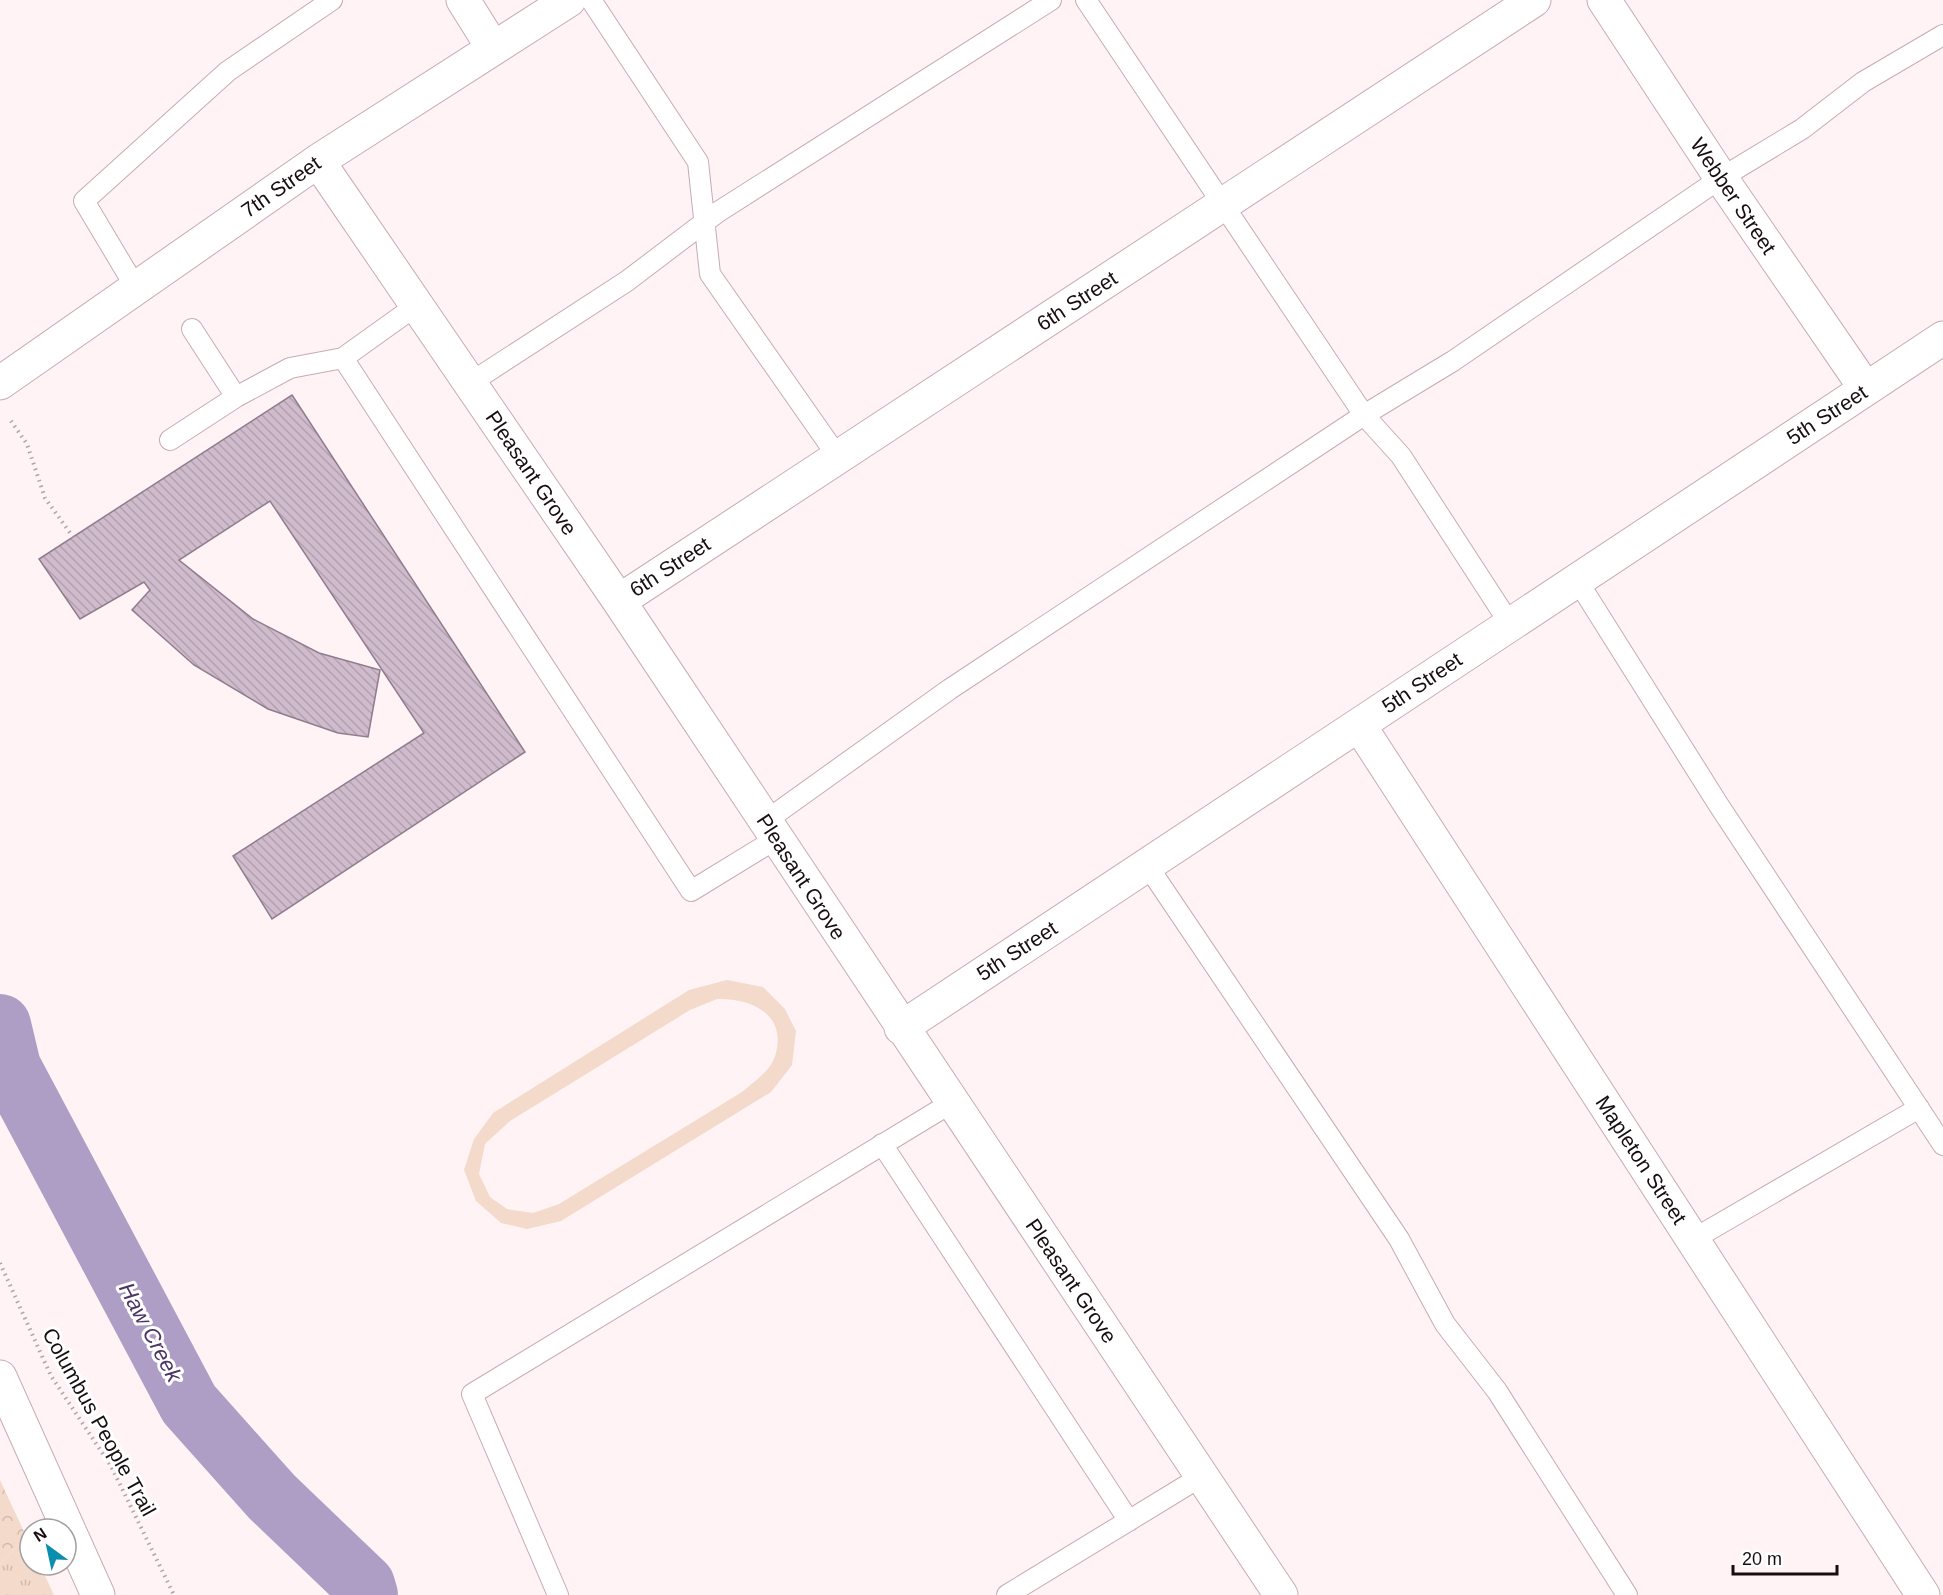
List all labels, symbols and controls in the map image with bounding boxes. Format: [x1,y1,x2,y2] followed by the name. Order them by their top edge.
[1686,133,1781,258] street label: Webber Street
[237,151,325,222] street label: 7th Street
[1032,266,1121,335] street label: 6th Street
[1782,380,1871,449] street label: 5th Street
[481,406,581,539] street label: Pleasant Grove
[625,532,714,601] street label: 6th Street
[1378,648,1466,718] street label: 5th Street
[752,810,850,944] street label: Pleasant Grove
[972,916,1061,985] street label: 5th Street
[1591,1091,1692,1228] street label: Mapleton Street
[1021,1214,1121,1347] street label: Pleasant Grove
[114,1278,188,1387] water label: Haw Creek
[38,1324,161,1520] street label: Columbus People Trail
[18,1517,78,1577] north arrow
[31,1525,50,1545] text: N
[1733,1538,1836,1576] scale bar
[1742,1549,1782,1569] text: 20 m

